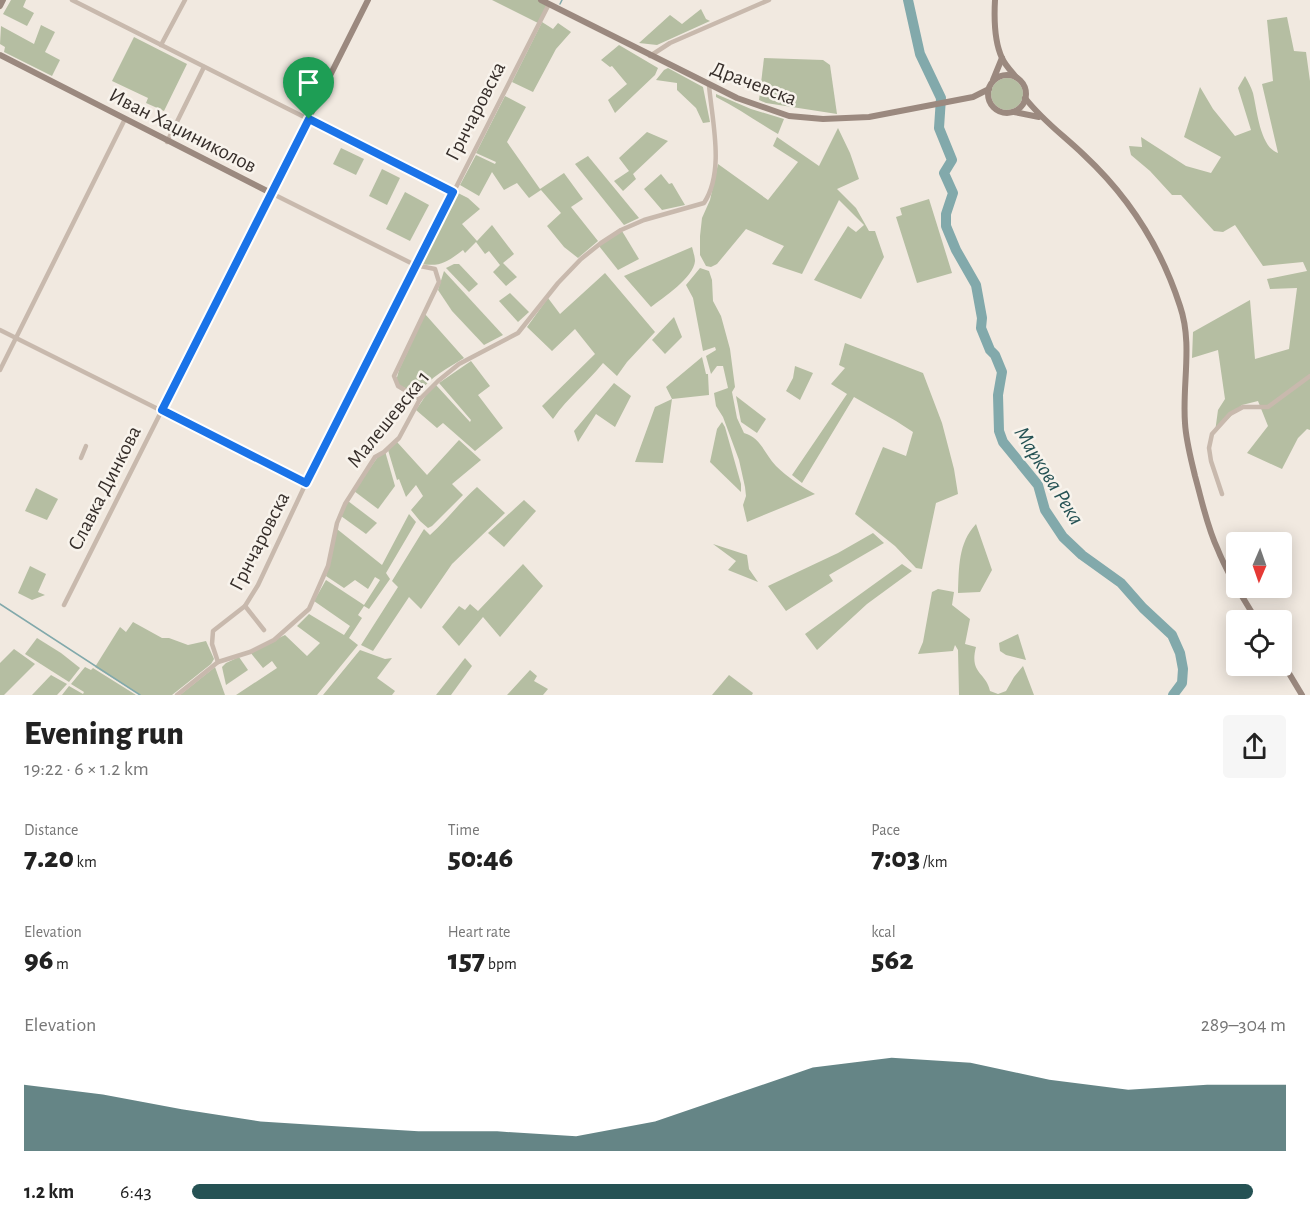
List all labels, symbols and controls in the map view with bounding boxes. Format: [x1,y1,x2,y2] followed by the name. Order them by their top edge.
[283,57,334,119] pin
[442,58,509,164] street label: Грнчаровска
[708,58,800,110] street label: Драчевска
[292,66,325,99] icon: arrive
[106,84,260,177] street label: Иван Хаџиниколов
[343,367,434,472] street label: Малешевска 1
[64,422,145,554] street label: Славка Динкова
[1009,422,1088,529] water label: Маркова Река
[226,488,293,594] street label: Грнчаровска
[1226,532,1292,598] north arrow
[1226,532,1292,676] map controls
[1226,610,1292,676] button: locate
[1223,715,1286,778] button: share
[24,718,184,751] text: Evening run
[24,759,149,779] text: 19:22 · 6 × 1.2 km
[24,822,78,838] text: Distance
[448,822,480,838] text: Time
[871,822,900,838] text: Pace
[24,843,74,873] text: 7.20
[448,843,513,873] text: 50:46
[871,843,920,873] text: 7:03
[74,854,97,870] text: km
[920,854,947,870] text: /km
[24,924,82,940] text: Elevation
[448,924,510,940] text: Heart rate
[871,924,896,940] text: kcal
[24,945,53,975] text: 96
[448,945,485,975] text: 157
[871,945,914,975] text: 562
[53,956,69,972] text: m
[485,956,517,972] text: bpm
[24,1015,96,1035] text: Elevation
[1201,1015,1286,1035] text: 289–304 m
[24,1182,74,1202] text: 1.2 km
[120,1182,152,1202] text: 6:43

